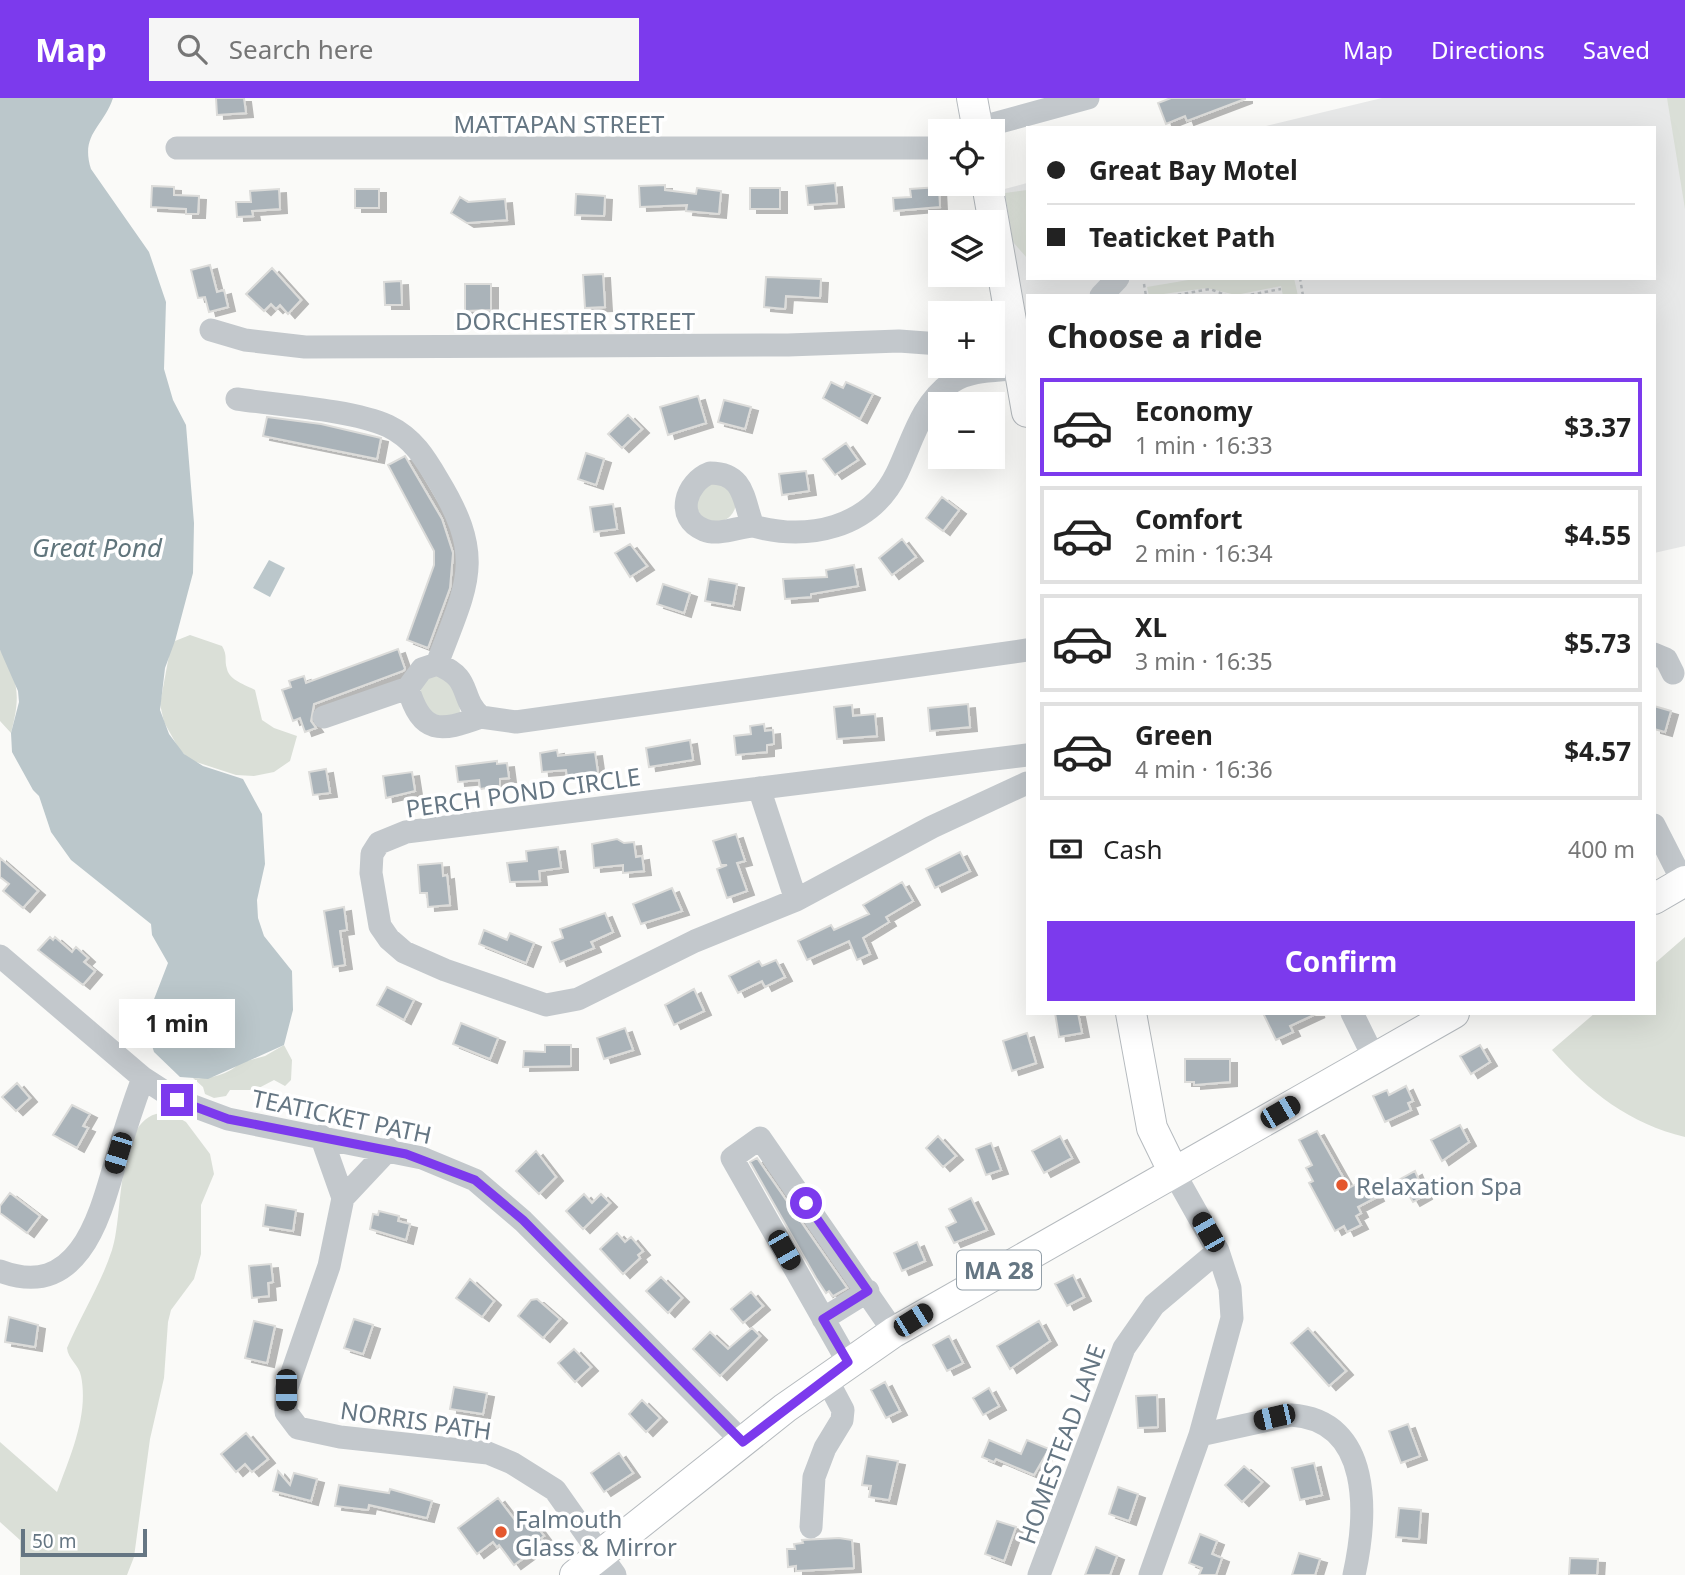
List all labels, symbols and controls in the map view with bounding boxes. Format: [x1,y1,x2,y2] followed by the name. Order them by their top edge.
[149,18,639,81] search box
[35,27,107,72] text: Map
[173,30,211,68] icon: search
[229,31,373,67] text: Search here
[1343,33,1393,66] text: Map
[1431,33,1545,66] text: Directions
[1583,33,1650,66] text: Saved
[454,107,665,140] street label: MATTAPAN STREET
[928,119,1005,469] map controls
[928,119,1005,196] button: locate
[1089,152,1298,188] text: Great Bay Motel
[928,210,1005,287] button: layers
[1089,219,1275,255] text: Teaticket Path
[928,301,1005,378] button: +
[455,304,696,337] street label: DORCHESTER STREET
[1047,314,1263,357] text: Choose a ride
[928,392,1005,469] button: −
[1135,393,1253,429] text: Economy
[1051,396,1114,459] icon: car
[1564,409,1631,445] text: $3.37
[1135,429,1273,461] text: 1 min · 16:33
[1135,501,1243,537] text: Comfort
[1051,504,1114,567] icon: car
[1564,517,1631,553] text: $4.55
[32,529,163,565] water label: Great Pond
[1135,537,1273,569] text: 2 min · 16:34
[1135,609,1167,645] text: XL
[1051,612,1114,675] icon: car
[1564,625,1631,661] text: $5.73
[1135,645,1273,677] text: 3 min · 16:35
[1135,717,1213,753] text: Green
[1051,720,1114,783] icon: car
[1564,733,1631,769] text: $4.57
[1135,753,1273,785] text: 4 min · 16:36
[404,759,642,825] street label: PERCH POND CIRCLE
[1047,830,1085,868] icon: cash
[1103,831,1163,867] text: Cash
[1568,833,1635,865] text: 400 m
[1047,921,1635,1001] button: Confirm
[119,998,235,1048] callout: 1 min
[145,1007,209,1039] text: 1 min
[249,1081,435,1151] street label: TEATICKET PATH
[161,1084,193,1116] route end
[1257,1092,1304,1132] car
[102,1130,135,1176] car
[1356,1169,1522,1202] place label: Relaxation Spa
[1334,1177,1350,1193] marker: Relaxation Spa
[790,1187,822,1219] route start
[1189,1209,1228,1255] car
[765,1227,804,1273] car
[957,1250,1041,1289] road number: MA 28
[890,1300,937,1340] car
[1010,1340,1112,1548] street label: HOMESTEAD LANE
[276,1369,297,1411] car
[338,1393,494,1447] street label: NORRIS PATH
[1252,1402,1297,1432] car
[515,1502,677,1563] place label: Falmouth Glass & Mirror
[493,1524,509,1540] marker: Falmouth Glass & Mirror
[21,1526,147,1558] scale bar
[32,1528,76,1554] text: 50 m

